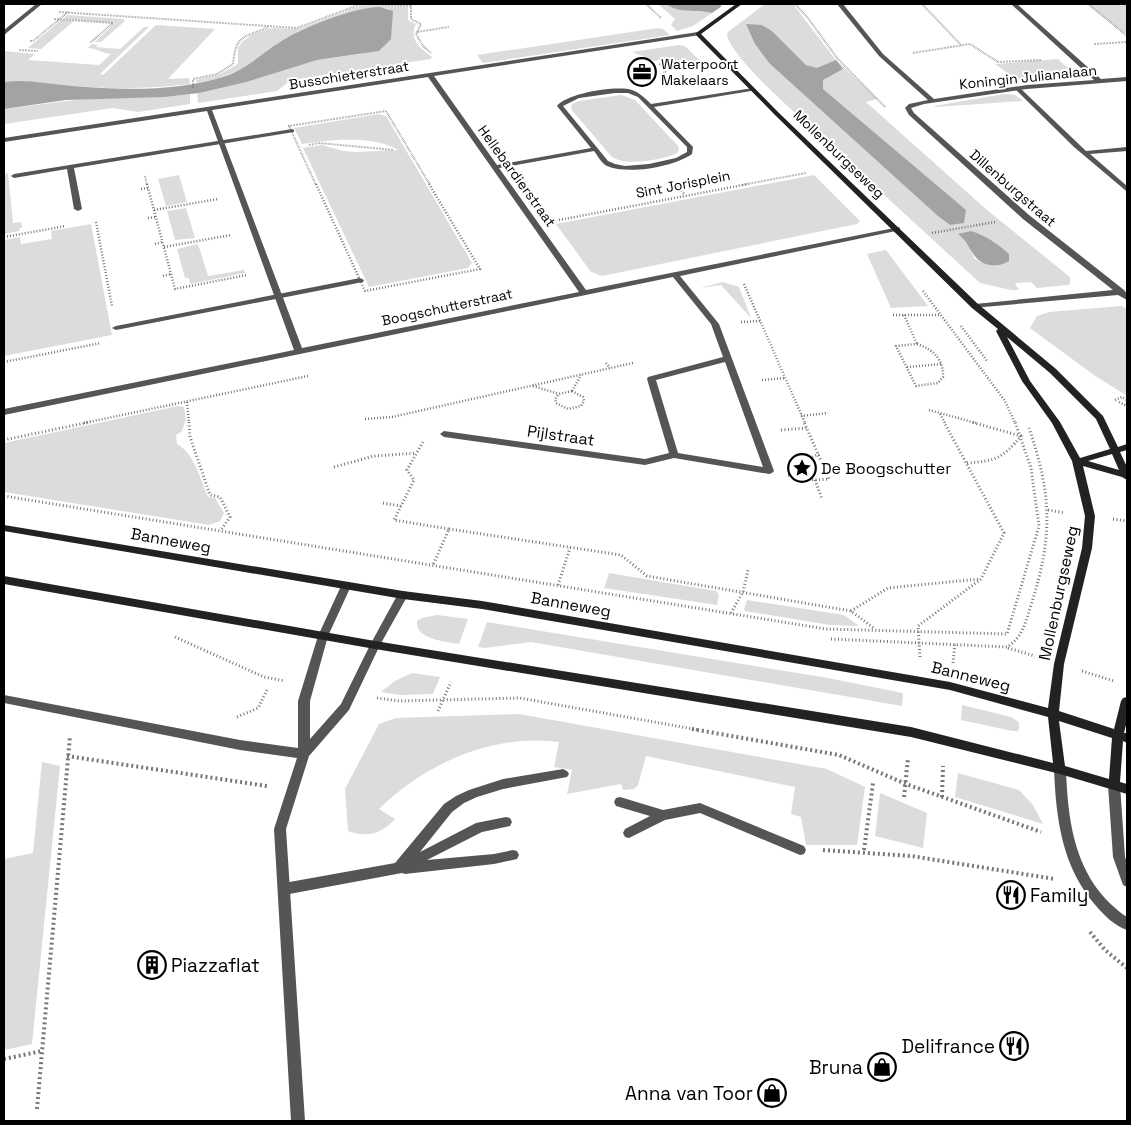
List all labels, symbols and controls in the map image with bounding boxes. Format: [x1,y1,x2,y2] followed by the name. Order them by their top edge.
[661,55,739,89] place label: Waterpoort Makelaars
[288,57,410,93] street label: Busschieterstraat
[627,57,657,87] office icon: Waterpoort Makelaars
[958,61,1098,93] street label: Koningin Julianalaan
[790,106,888,202] street label: Mollenburgseweg
[474,122,560,230] street label: Hellebardierstraat
[966,146,1060,230] street label: Dillenburgstraat
[634,166,732,202] street label: Sint Jorisplein
[380,284,514,330] street label: Boogschutterstraat
[526,420,596,451] street label: Pijlstraat
[787,453,817,483] place icon: De Boogschutter
[821,458,951,479] place label: De Boogschutter
[129,523,213,558] street label: Banneweg
[1034,524,1083,662] street label: Mollenburgseweg
[529,587,613,622] street label: Banneweg
[929,656,1013,696] street label: Banneweg
[996,880,1026,910] restaurant icon: Family
[1030,883,1088,908] place label: Family
[137,950,167,980] building icon: Piazzaflat
[171,953,260,978] place label: Piazzaflat
[999,1031,1029,1061] restaurant icon: Delifrance
[901,1034,995,1059] place label: Delifrance
[867,1052,897,1082] shop icon: Bruna
[809,1055,863,1080] place label: Bruna
[757,1078,787,1108] shop icon: Anna van Toor
[625,1081,753,1106] place label: Anna van Toor

